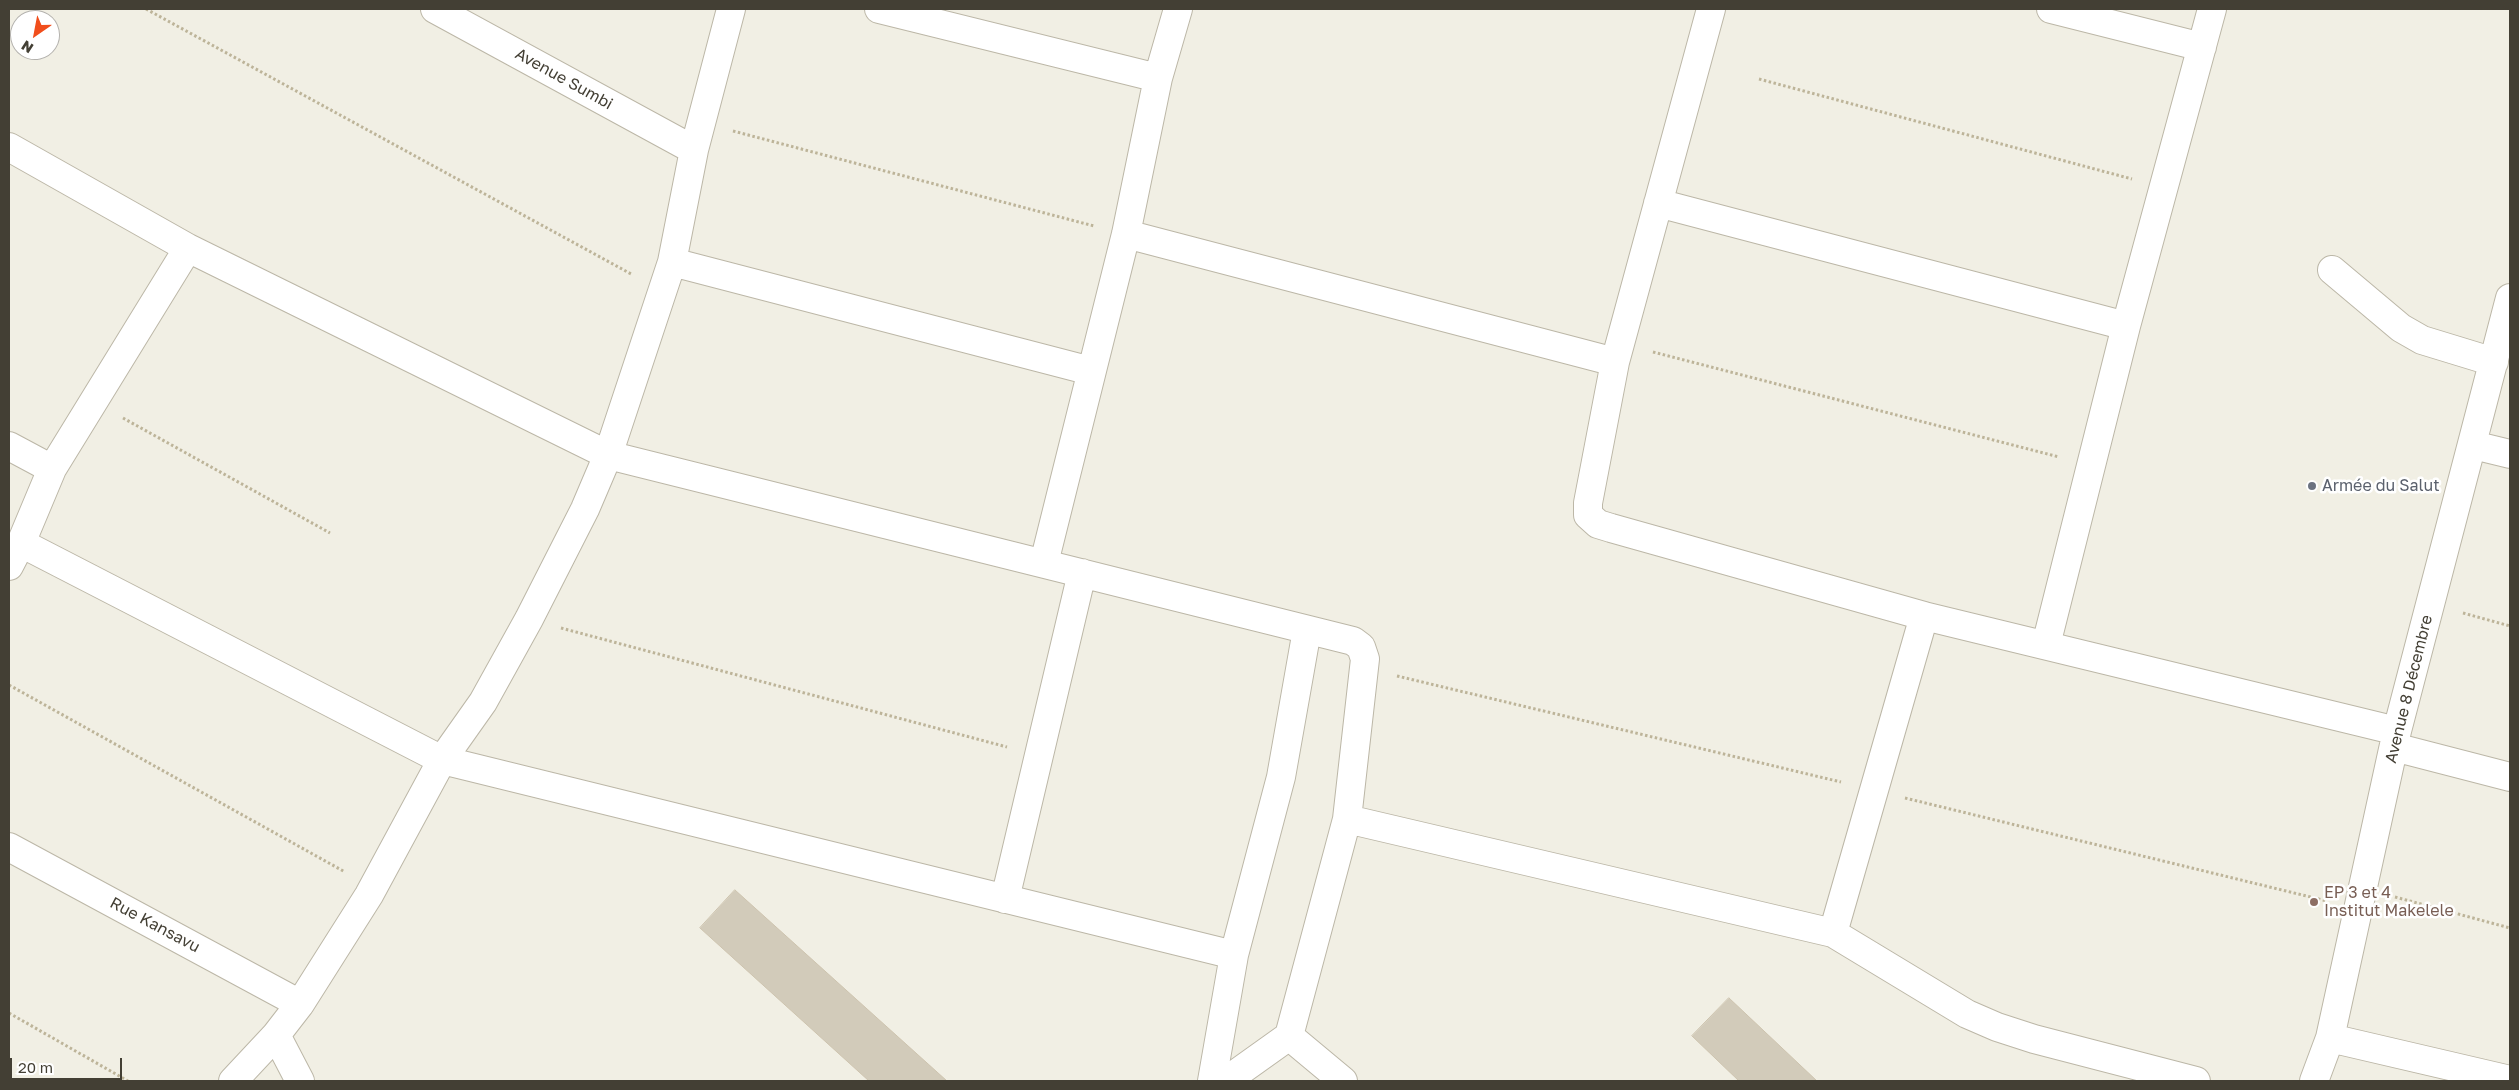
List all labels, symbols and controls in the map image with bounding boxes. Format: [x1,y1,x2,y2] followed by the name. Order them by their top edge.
[10,10,60,60] north arrow
[18,37,36,57] text: N
[512,44,616,114] street label: Avenue Sumbi
[2322,476,2440,496] place label: Armée du Salut
[2306,480,2318,492] marker: Armée du Salut
[2381,613,2437,765] street label: Avenue 8 Décembre
[2324,883,2454,921] place label: EP 3 et 4 Institut Makelele
[107,893,203,957] street label: Rue Kansavu
[2308,896,2320,908] marker: EP 3 et 4 Institut Makelele
[12,1048,125,1080] scale bar
[18,1058,53,1076] text: 20 m

